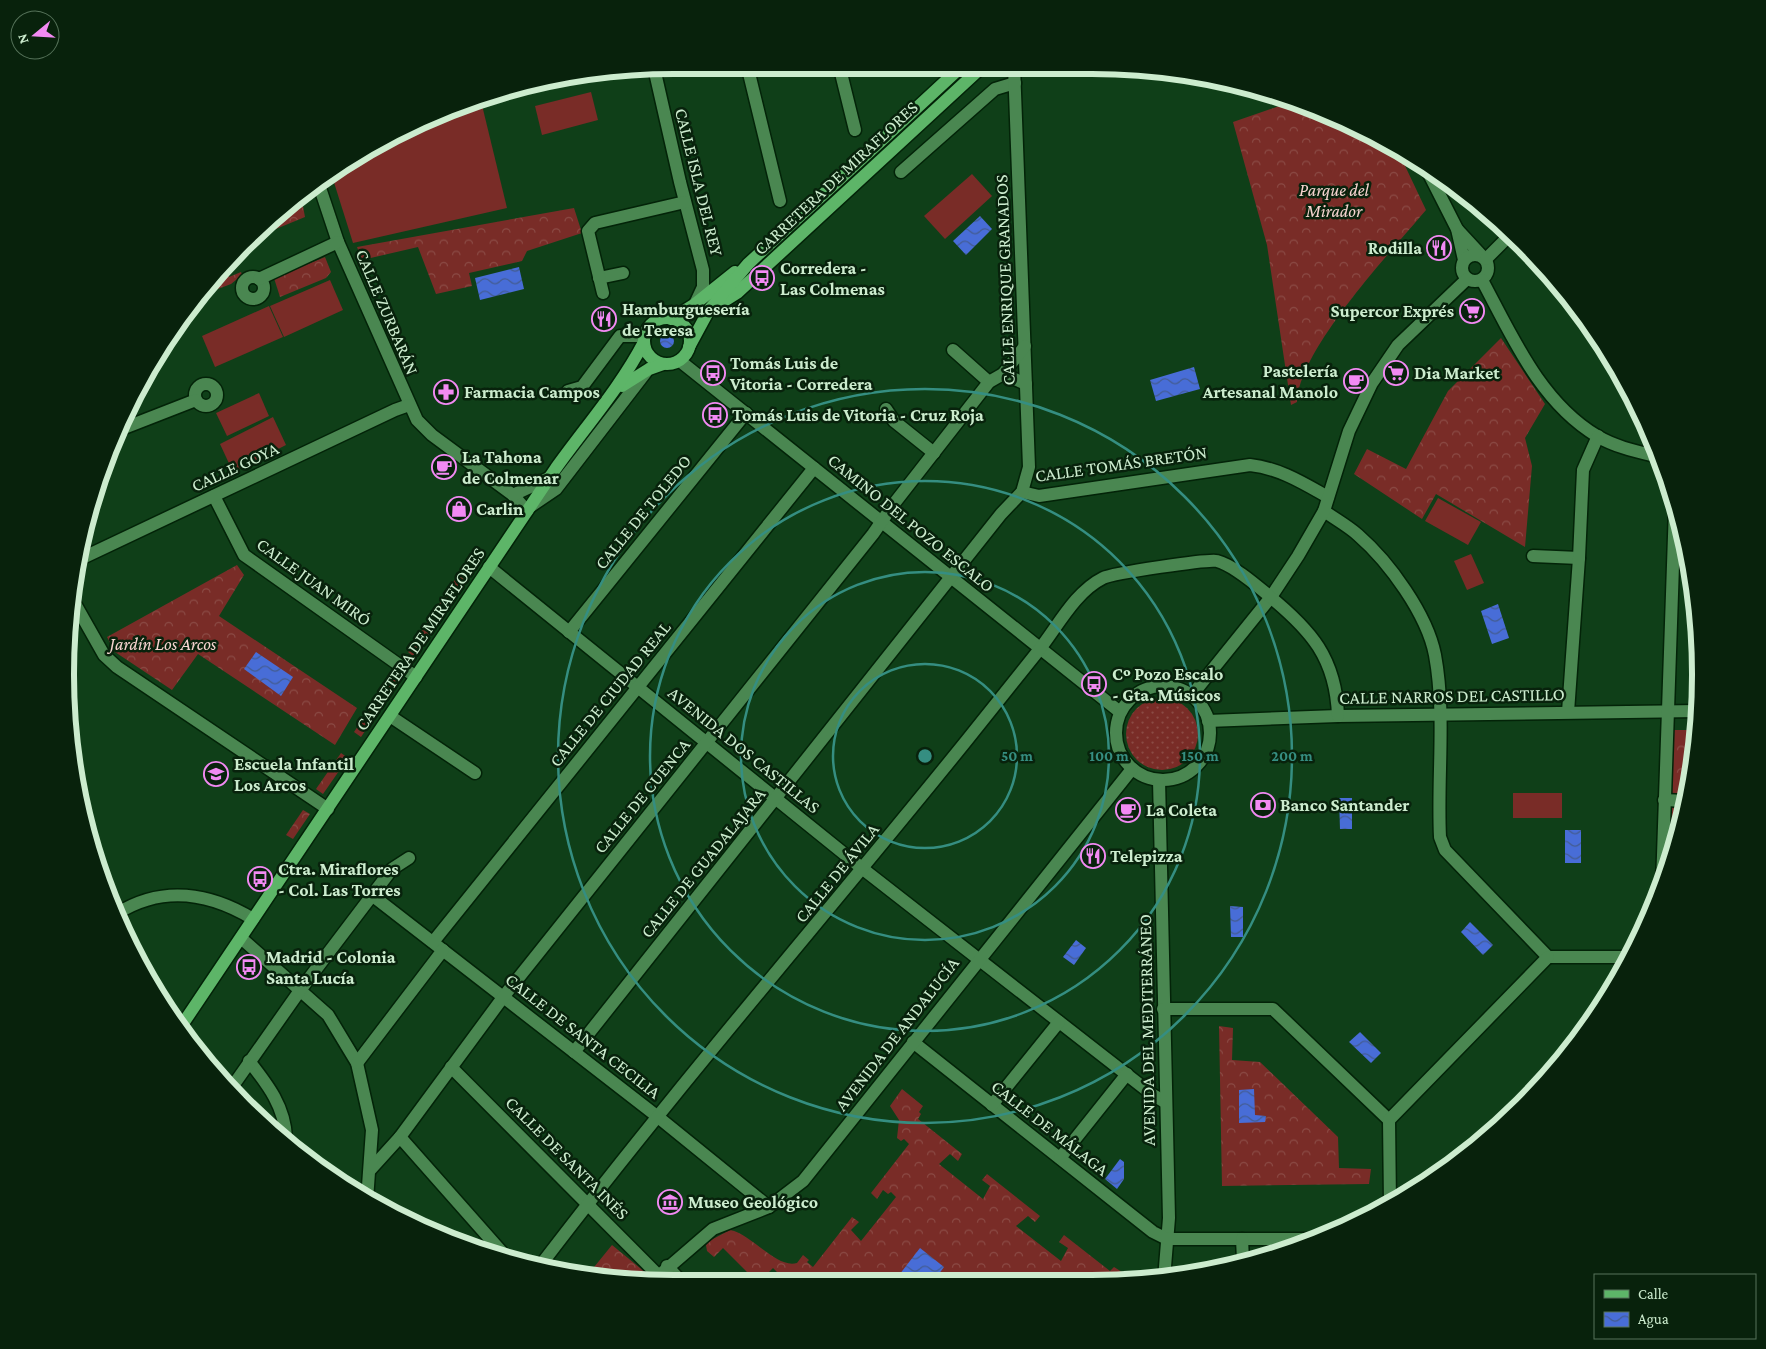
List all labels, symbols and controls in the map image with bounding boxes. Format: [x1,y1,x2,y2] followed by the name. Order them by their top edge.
[10,10,60,60] north arrow
[13,32,32,46] text: N
[750,97,922,259] street label: CARRETERA DE MIRAFLORES
[671,106,727,258] street label: CALLE ISLA DEL REY
[991,174,1019,386] street label: CALLE ENRIQUE GRANADOS
[1299,180,1370,221] park label: Parque del Mirador
[1426,235,1452,261] restaurant icon: Rodilla
[1368,238,1422,258] place label: Rodilla
[352,246,422,378] street label: CALLE ZURBARÁN
[780,258,885,299] place label: Corredera - Las Colmenas
[749,265,775,291] bus stop icon: Corredera - Las Colmenas
[1459,298,1485,324] supermarket icon: Supercor Exprés
[622,299,750,340] place label: Hamburguesería de Teresa
[1330,301,1454,321] place label: Supercor Exprés
[591,306,617,332] restaurant icon: Hamburguesería de Teresa
[729,353,873,394] place label: Tomás Luis de Vitoria - Corredera
[700,360,726,386] bus stop icon: Tomás Luis de Vitoria - Corredera
[1383,360,1409,386] supermarket icon: Dia Market
[1202,361,1338,402] place label: Pastelería Artesanal Manolo
[1414,363,1500,383] place label: Dia Market
[1343,368,1369,394] cafe icon: Pastelería Artesanal Manolo
[433,379,459,405] pharmacy icon: Farmacia Campos
[464,382,600,402] place label: Farmacia Campos
[702,402,728,428] bus stop icon: Tomás Luis de Vitoria - Cruz Roja
[732,405,984,426] place label: Tomás Luis de Vitoria - Cruz Roja
[188,438,282,496] street label: CALLE GOYA
[1034,442,1208,486] street label: CALLE TOMÁS BRETÓN
[462,447,559,488] place label: La Tahona de Colmenar
[824,450,998,596] street label: CAMINO DEL POZO ESCALO
[591,451,695,573] street label: CALLE DE TOLEDO
[431,454,457,480] cafe icon: La Tahona de Colmenar
[446,496,472,522] shop icon: Carlin
[476,499,524,519] place label: Carlin
[253,534,375,630] street label: CALLE JUAN MIRÓ
[351,544,489,734] street label: CARRETERA DE MIRAFLORES
[545,617,675,771] street label: CALLE DE CIUDAD REAL
[107,634,217,654] park label: Jardín Los Arcos
[1112,664,1223,705] place label: Cº Pozo Escalo - Gta. Músicos
[1081,671,1107,697] bus stop icon: Cº Pozo Escalo - Gta. Músicos
[664,683,824,817] street label: AVENIDA DOS CASTILLAS
[1339,684,1565,708] street label: CALLE NARROS DEL CASTILLO
[590,734,695,857] street label: CALLE DE CUENCA
[916,747,934,765] centre of rings
[1001,748,1033,764] text: 50 m
[1089,748,1129,764] text: 100 m
[1181,748,1219,764] text: 150 m
[1271,748,1313,764] text: 200 m
[234,754,354,795] place label: Escuela Infantil Los Arcos
[203,761,229,787] school or university icon: Escuela Infantil Los Arcos
[637,784,770,942] street label: CALLE DE GUADALAJARA
[1250,792,1276,818] bank icon: Banco Santander
[1280,795,1410,815] place label: Banco Santander
[1115,797,1141,823] cafe icon: La Coleta
[1146,800,1217,820] place label: La Coleta
[791,819,884,927] street label: CALLE DE ÁVILA
[1080,843,1106,869] restaurant icon: Telepizza
[1110,846,1183,866] place label: Telepizza
[278,859,401,900] place label: Ctra. Miraflores - Col. Las Torres
[247,866,273,892] bus stop icon: Ctra. Miraflores - Col. Las Torres
[1135,914,1159,1146] street label: AVENIDA DEL MEDITERRÁNEO
[266,947,396,988] place label: Madrid - Colonia Santa Lucía
[831,953,964,1115] street label: AVENIDA DE ANDALUCÍA
[236,954,262,980] bus stop icon: Madrid - Colonia Santa Lucía
[501,969,665,1103] street label: CALLE DE SANTA CECILIA
[988,1076,1113,1180] street label: CALLE DE MÁLAGA
[501,1092,633,1224] street label: CALLE DE SANTA INÉS
[657,1189,683,1215] museum icon: Museo Geológico
[688,1192,818,1212] place label: Museo Geológico
[1594,1274,1756,1339] legend
[1638,1286,1669,1302] text: Calle
[1638,1311,1669,1328] text: Agua

